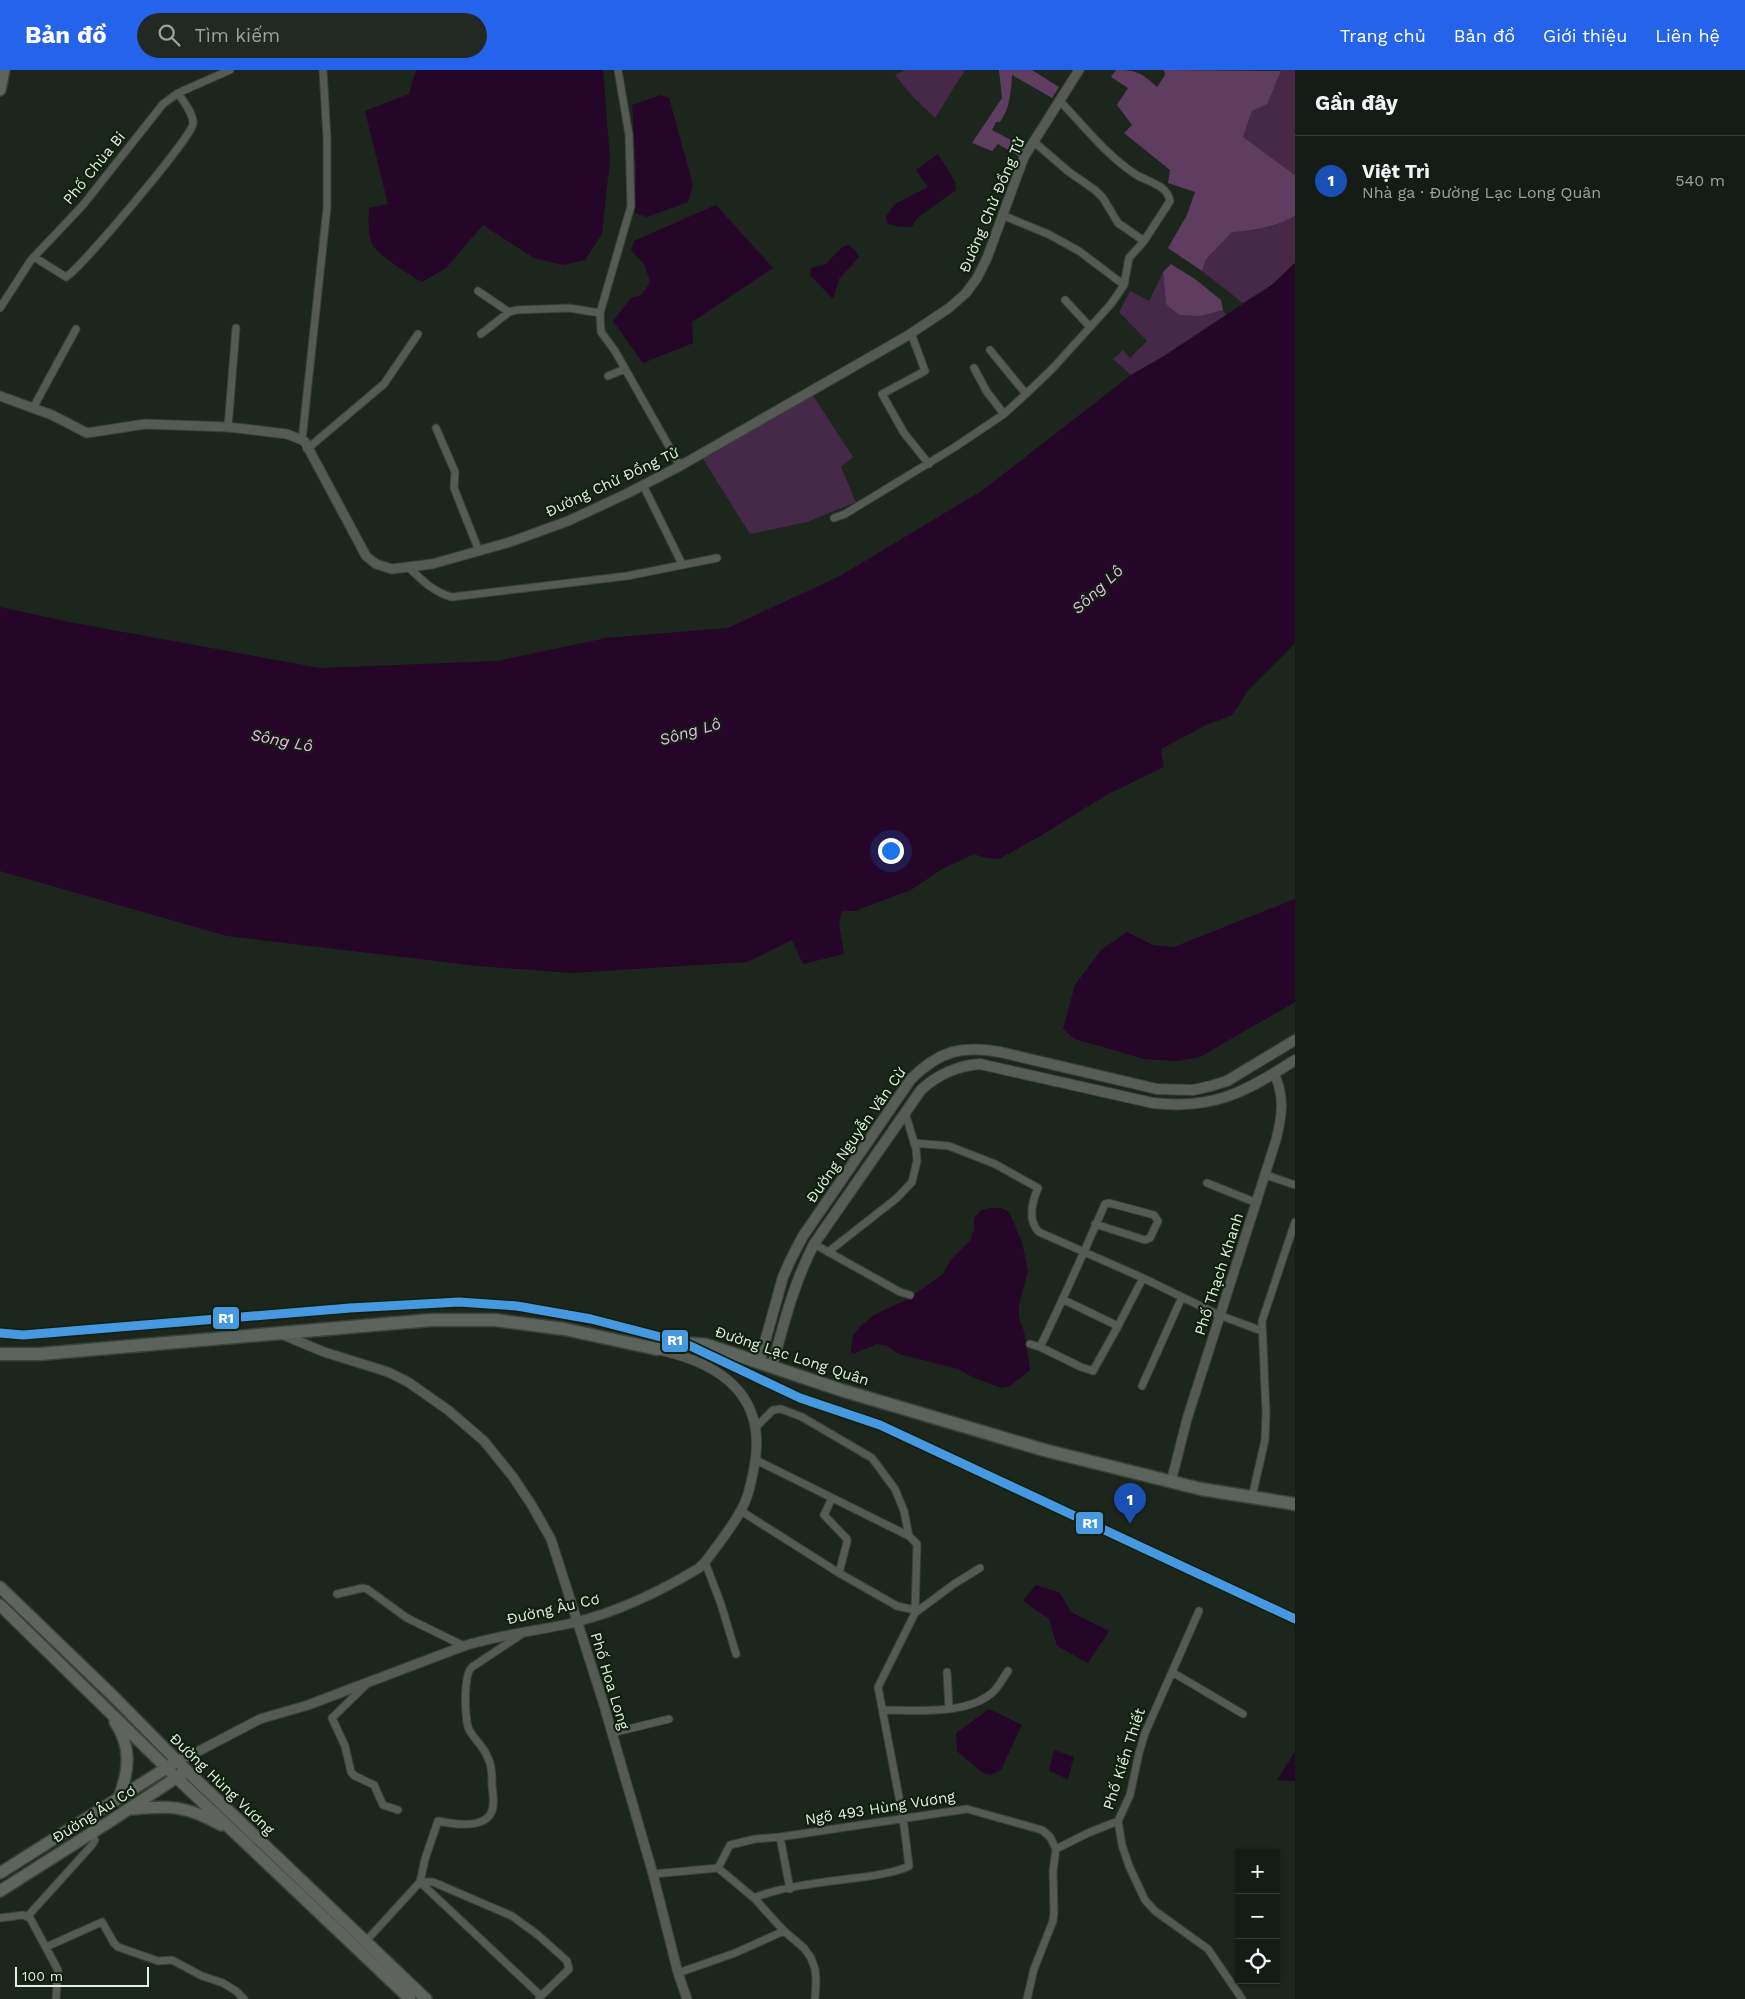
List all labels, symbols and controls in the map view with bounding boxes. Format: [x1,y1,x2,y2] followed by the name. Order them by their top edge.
[137,13,487,58] search box
[25,21,107,49] text: Bản đồ
[155,21,183,49] icon: search
[195,24,280,47] text: Tìm kiếm
[1340,25,1426,46] text: Trang chủ
[1454,25,1515,46] text: Bản đồ
[1543,25,1627,46] text: Giới thiệu
[1655,25,1720,46] text: Liên hệ
[1315,90,1398,115] text: Gần đây
[59,128,129,208] street label: Phố Chùa Bi
[955,134,1029,275] street label: Đường Chử Đồng Tử
[1362,160,1430,183] text: Việt Trì
[1328,171,1334,190] text: 1
[1675,171,1725,190] text: 540 m
[1362,183,1601,202] text: Nhà ga · Đường Lạc Long Quân
[542,443,682,521] street label: Đường Chử Đồng Tử
[1068,561,1127,618] water label: Sông Lô
[657,714,723,749] water label: Sông Lô
[249,725,315,756] water label: Sông Lô
[878,838,904,864] your location
[802,1063,910,1206] street label: Đường Nguyễn Văn Cừ
[1191,1211,1247,1337] street label: Phố Thạch Khanh
[212,1306,240,1330] line badge: R1
[218,1310,234,1326] text: R1
[713,1323,871,1389] street label: Đường Lạc Long Quân
[661,1329,689,1353] line badge: R1
[667,1332,683,1348] text: R1
[1114,1483,1146,1524] pin: 1
[1075,1511,1104,1535] line badge: R1
[1082,1515,1098,1531] text: R1
[505,1590,601,1628] street label: Đường Âu Cơ
[587,1630,633,1732] street label: Phố Hoa Long
[1099,1705,1149,1812] street label: Phố Kiến Thiết
[166,1729,278,1839] street label: Đường Hùng Vương
[49,1781,139,1847] street label: Đường Âu Cơ
[804,1787,956,1829] street label: Ngõ 493 Hùng Vương
[1235,1849,1280,1984] map controls
[1235,1849,1280,1894] button: +
[1235,1894,1280,1939] button: −
[1235,1939,1280,1984] button: locate
[15,1964,149,1987] scale bar
[22,1968,63,1984] text: 100 m

